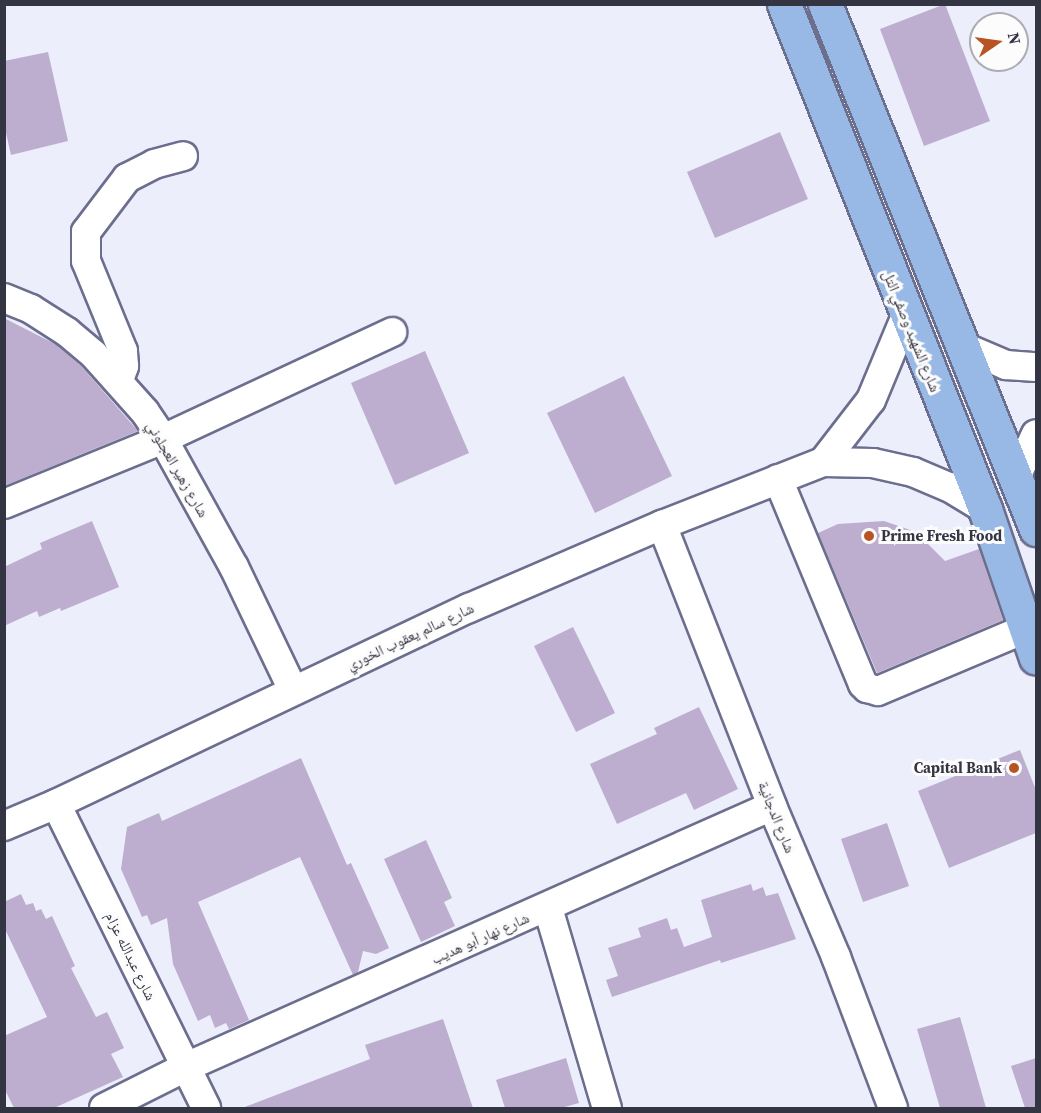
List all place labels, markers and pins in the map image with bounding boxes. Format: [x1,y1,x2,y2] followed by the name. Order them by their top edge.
[881,527,1002,545] place label: Prime Fresh Food
[862,529,876,543] marker: Prime Fresh Food
[914,759,1002,777] place label: Capital Bank
[1007,761,1021,775] marker: Capital Bank

